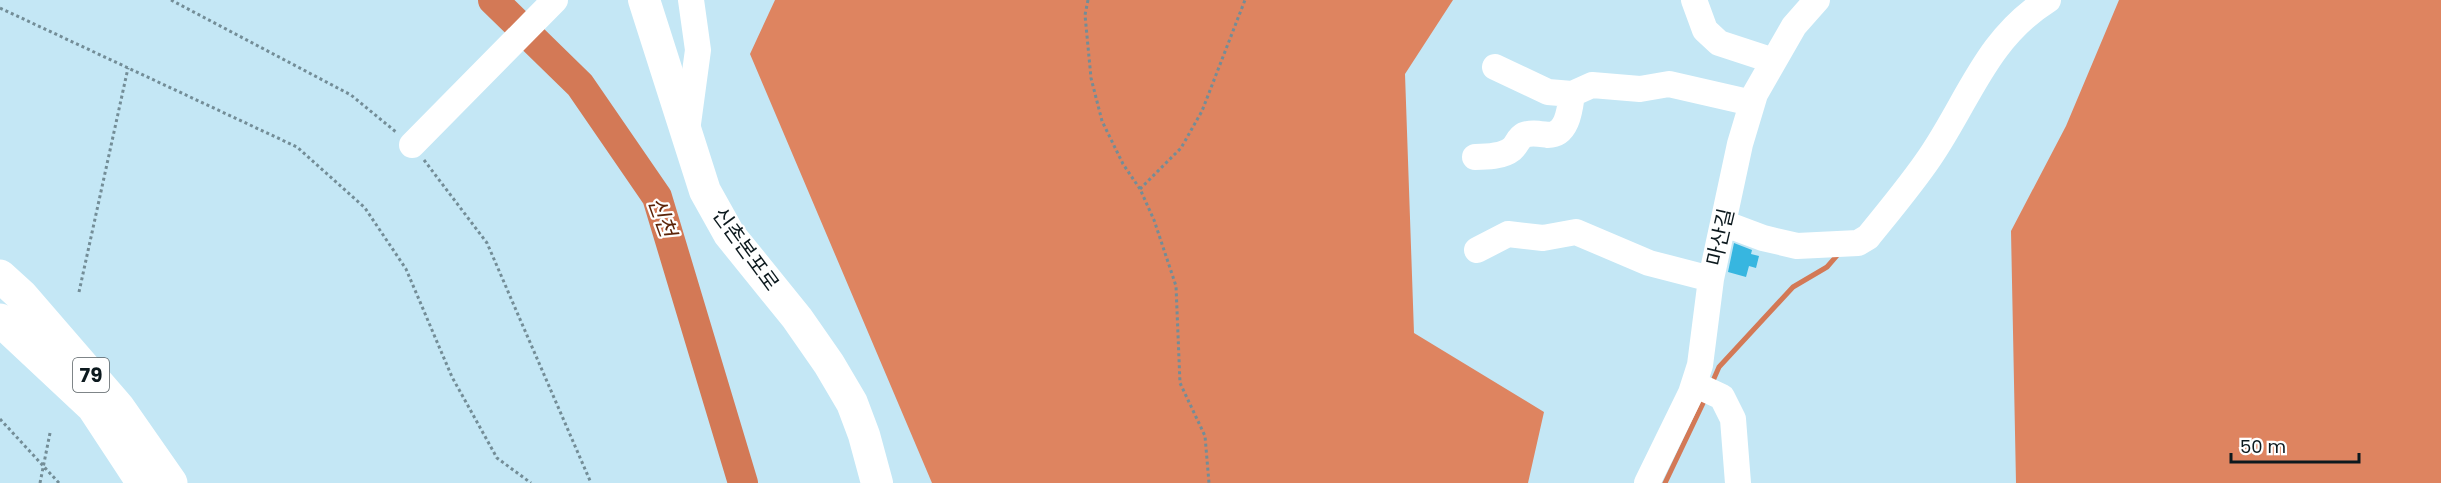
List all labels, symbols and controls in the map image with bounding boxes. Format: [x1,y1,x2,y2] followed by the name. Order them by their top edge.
[641,193,684,244] water label: 신천
[706,201,786,297] street label: 신촌본포로
[1699,205,1741,269] street label: 마산길
[73,358,109,392] road number: 79
[2231,426,2358,464] scale bar
[2240,434,2286,459] text: 50 m

